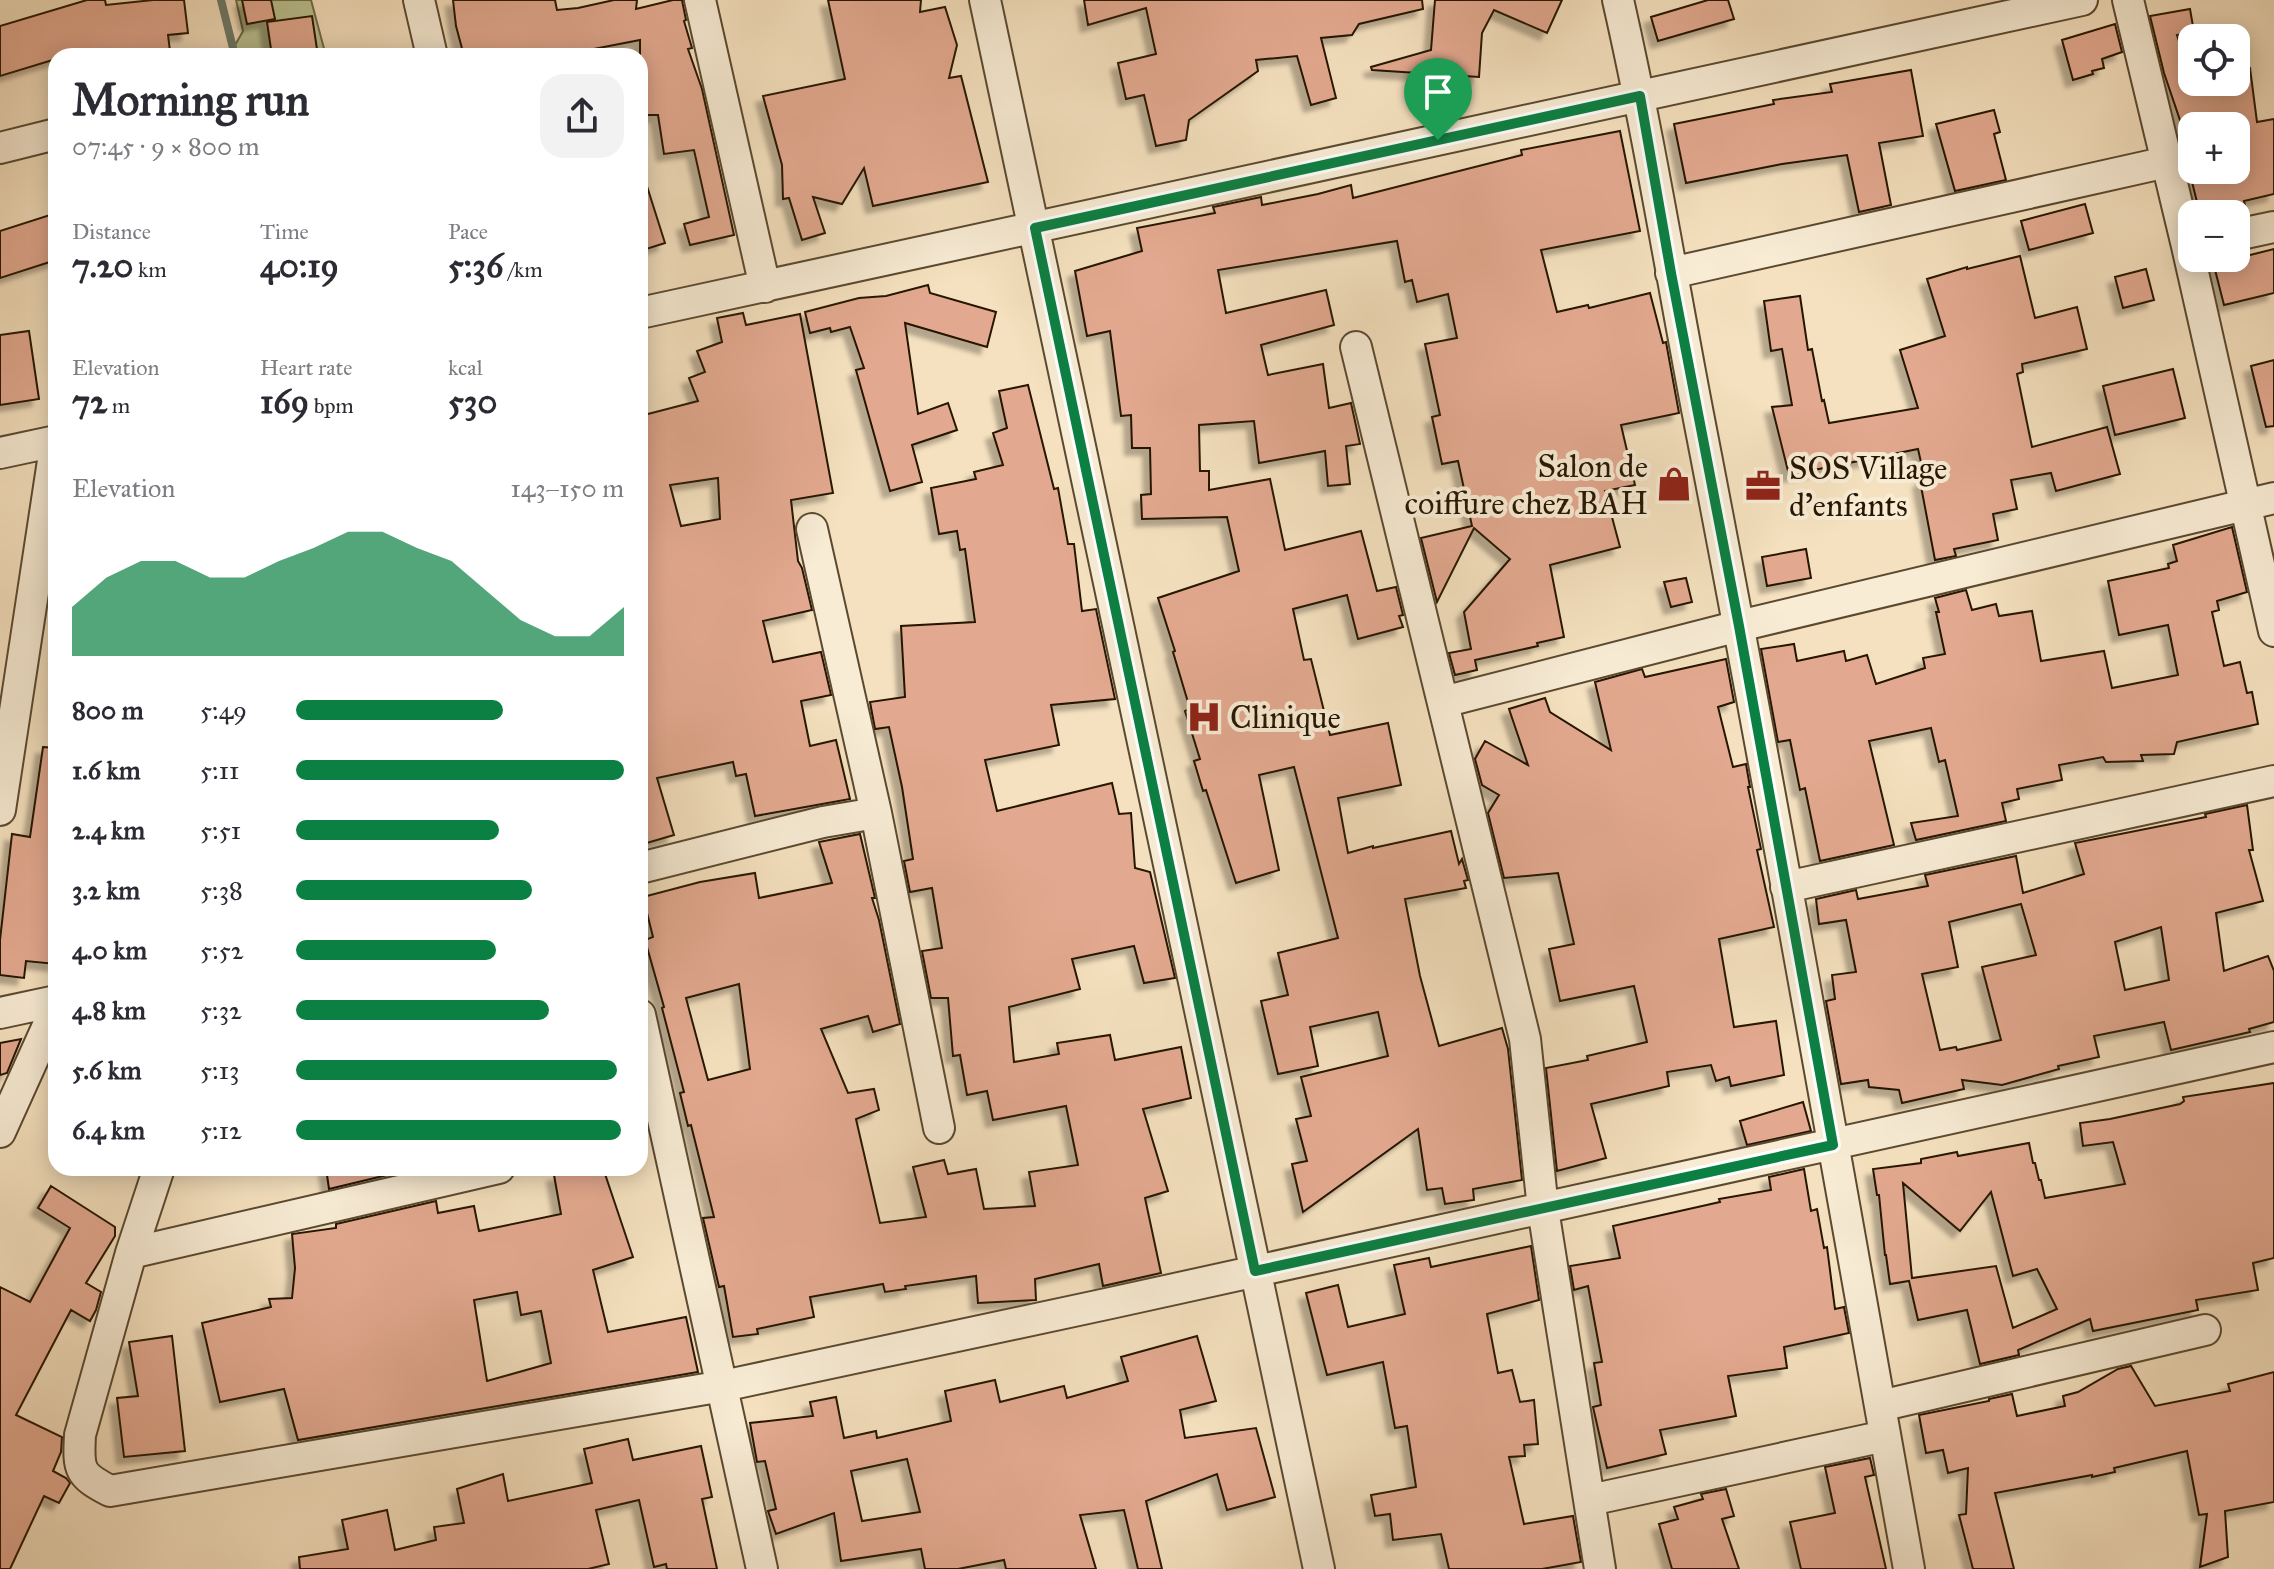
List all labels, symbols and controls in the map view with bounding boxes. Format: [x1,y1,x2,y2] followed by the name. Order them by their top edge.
[2178,24,2250,272] map controls
[2178,24,2250,96] button: locate
[1404,58,1472,140] pin
[1416,70,1460,114] icon: arrive
[72,73,309,127] text: Morning run
[540,74,624,158] button: share
[2178,112,2250,184] button: +
[72,130,260,162] text: 07:45 · 9 × 800 m
[2178,200,2250,272] button: −
[72,218,151,245] text: Distance
[260,218,309,245] text: Time
[448,218,488,245] text: Pace
[72,245,133,286] text: 7.20
[260,245,339,286] text: 40:19
[448,245,503,286] text: 5:36
[133,256,167,283] text: km
[503,256,543,283] text: /km
[72,354,159,381] text: Elevation
[260,354,353,381] text: Heart rate
[448,354,483,381] text: kcal
[72,381,107,422] text: 72
[260,381,309,422] text: 169
[448,381,497,422] text: 530
[107,392,130,419] text: m
[309,392,354,419] text: bpm
[1405,447,1648,523] place label: Salon de coiffure chez BAH
[1789,449,1947,525] place label: SOS Village d'enfants
[1655,465,1693,503] shop icon: Salon de coiffure chez BAH
[1744,467,1782,505] office icon: SOS Village d'enfants
[72,472,175,504] text: Elevation
[510,472,624,504] text: 143–150 m
[72,694,144,726] text: 800 m
[200,694,247,726] text: 5:49
[1185,698,1223,736] hospital icon: Clinique
[1230,698,1341,737] place label: Clinique
[72,754,141,786] text: 1.6 km
[200,754,239,786] text: 5:11
[72,814,145,846] text: 2.4 km
[200,814,241,846] text: 5:51
[72,874,140,906] text: 3.2 km
[200,874,243,906] text: 5:38
[72,934,147,966] text: 4.0 km
[200,934,244,966] text: 5:52
[72,994,146,1026] text: 4.8 km
[200,994,242,1026] text: 5:32
[72,1054,142,1086] text: 5.6 km
[200,1054,239,1086] text: 5:13
[72,1114,145,1146] text: 6.4 km
[200,1114,242,1146] text: 5:12

